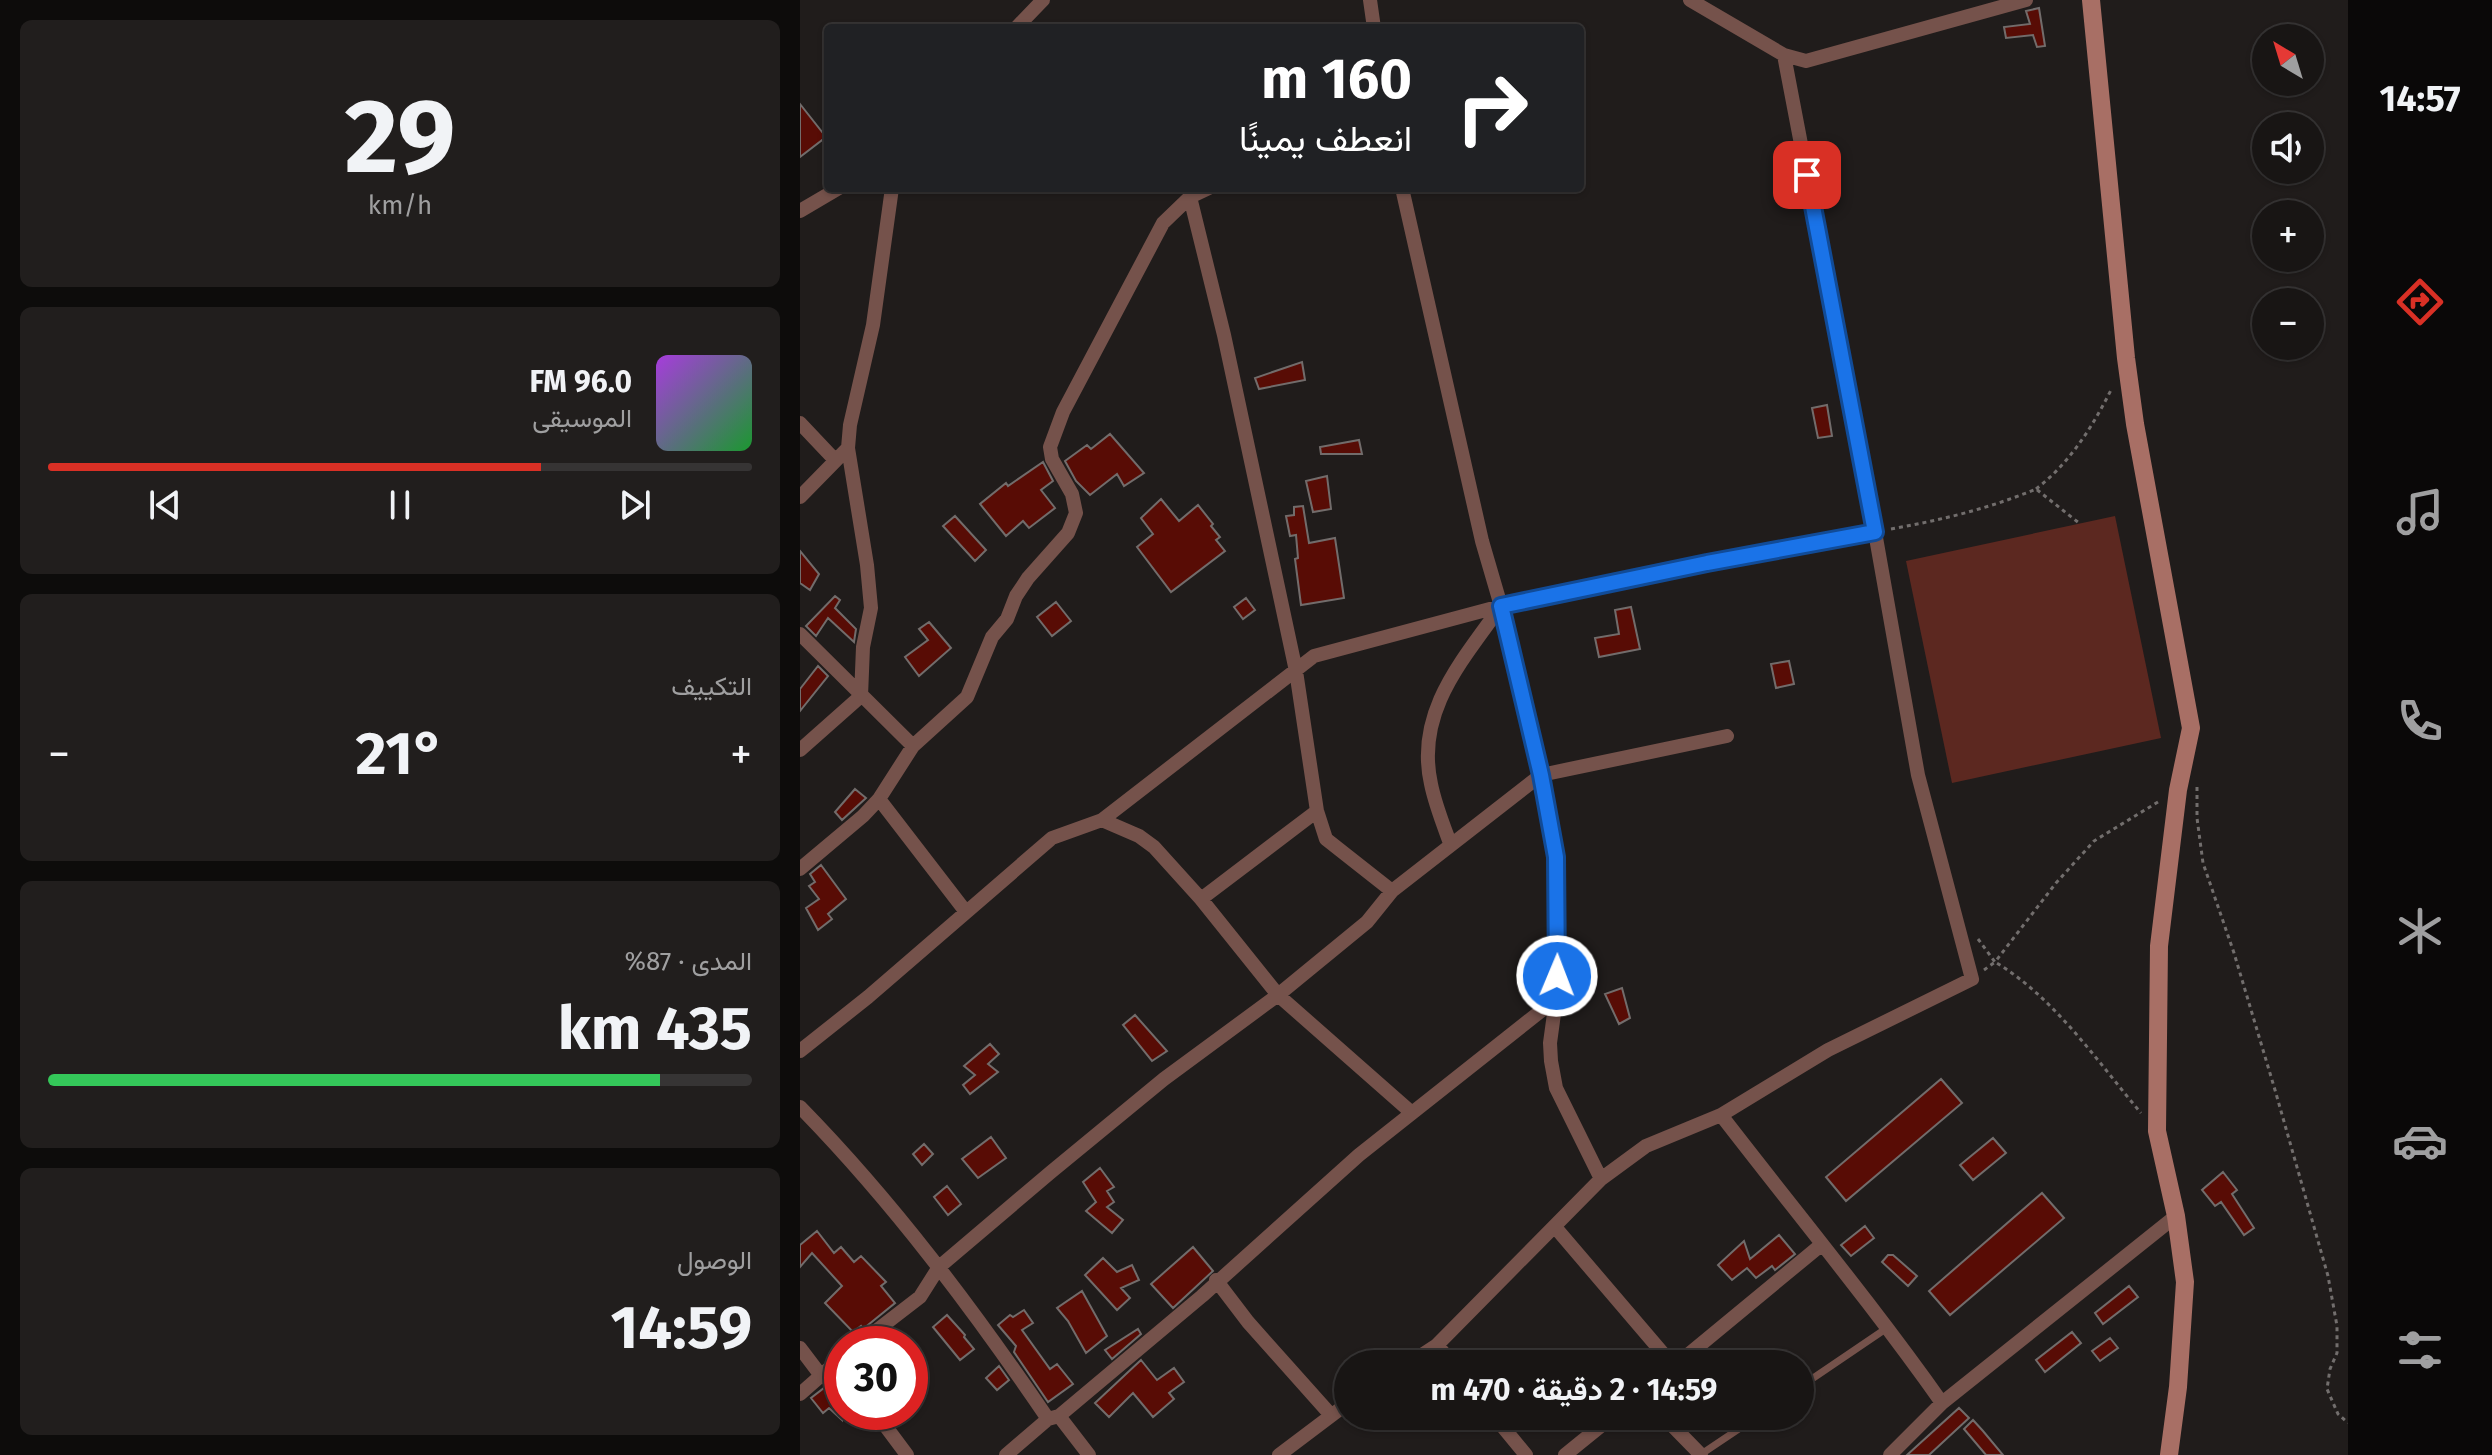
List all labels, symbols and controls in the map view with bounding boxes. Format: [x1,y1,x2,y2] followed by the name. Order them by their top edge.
[2252,24,2324,96] north arrow
[2252,24,2324,360] map controls
[1261,46,1412,113] text: 160 m
[1440,56,1544,160] icon: right
[345,75,455,200] text: 29
[2379,77,2461,121] text: 14:57
[2252,112,2324,184] button: sound
[1239,117,1412,161] text: انعطف يمينًا
[1773,141,1841,209] pin
[1785,153,1829,197] icon: arrive
[368,190,432,221] text: km/h
[2252,200,2324,272] button: +
[2392,274,2448,330] icon: directions
[2252,288,2324,360] button: −
[529,364,632,400] text: 96.0 FM
[532,403,632,434] text: الموسيقى
[143,483,187,527] icon: previous
[378,483,422,527] icon: pause
[613,483,657,527] icon: next
[2392,484,2448,540] icon: music
[671,671,752,702] text: التكييف
[2392,693,2448,749] icon: phone
[356,718,444,790] text: 21°
[48,728,70,781] text: −
[730,728,752,781] text: +
[2392,903,2448,959] icon: climate
[1515,934,1599,1018] position arrow
[624,946,752,977] text: المدى · 87%
[558,993,752,1065] text: 435 km
[2392,1113,2448,1169] icon: car
[677,1245,752,1276] text: الوصول
[611,1292,752,1364] text: 14:59
[2392,1322,2448,1378] icon: filters
[824,1326,928,1430] speed limit sign: 30
[1431,1372,1717,1408] text: 14:59 · 2 دقيقة · 470 m

